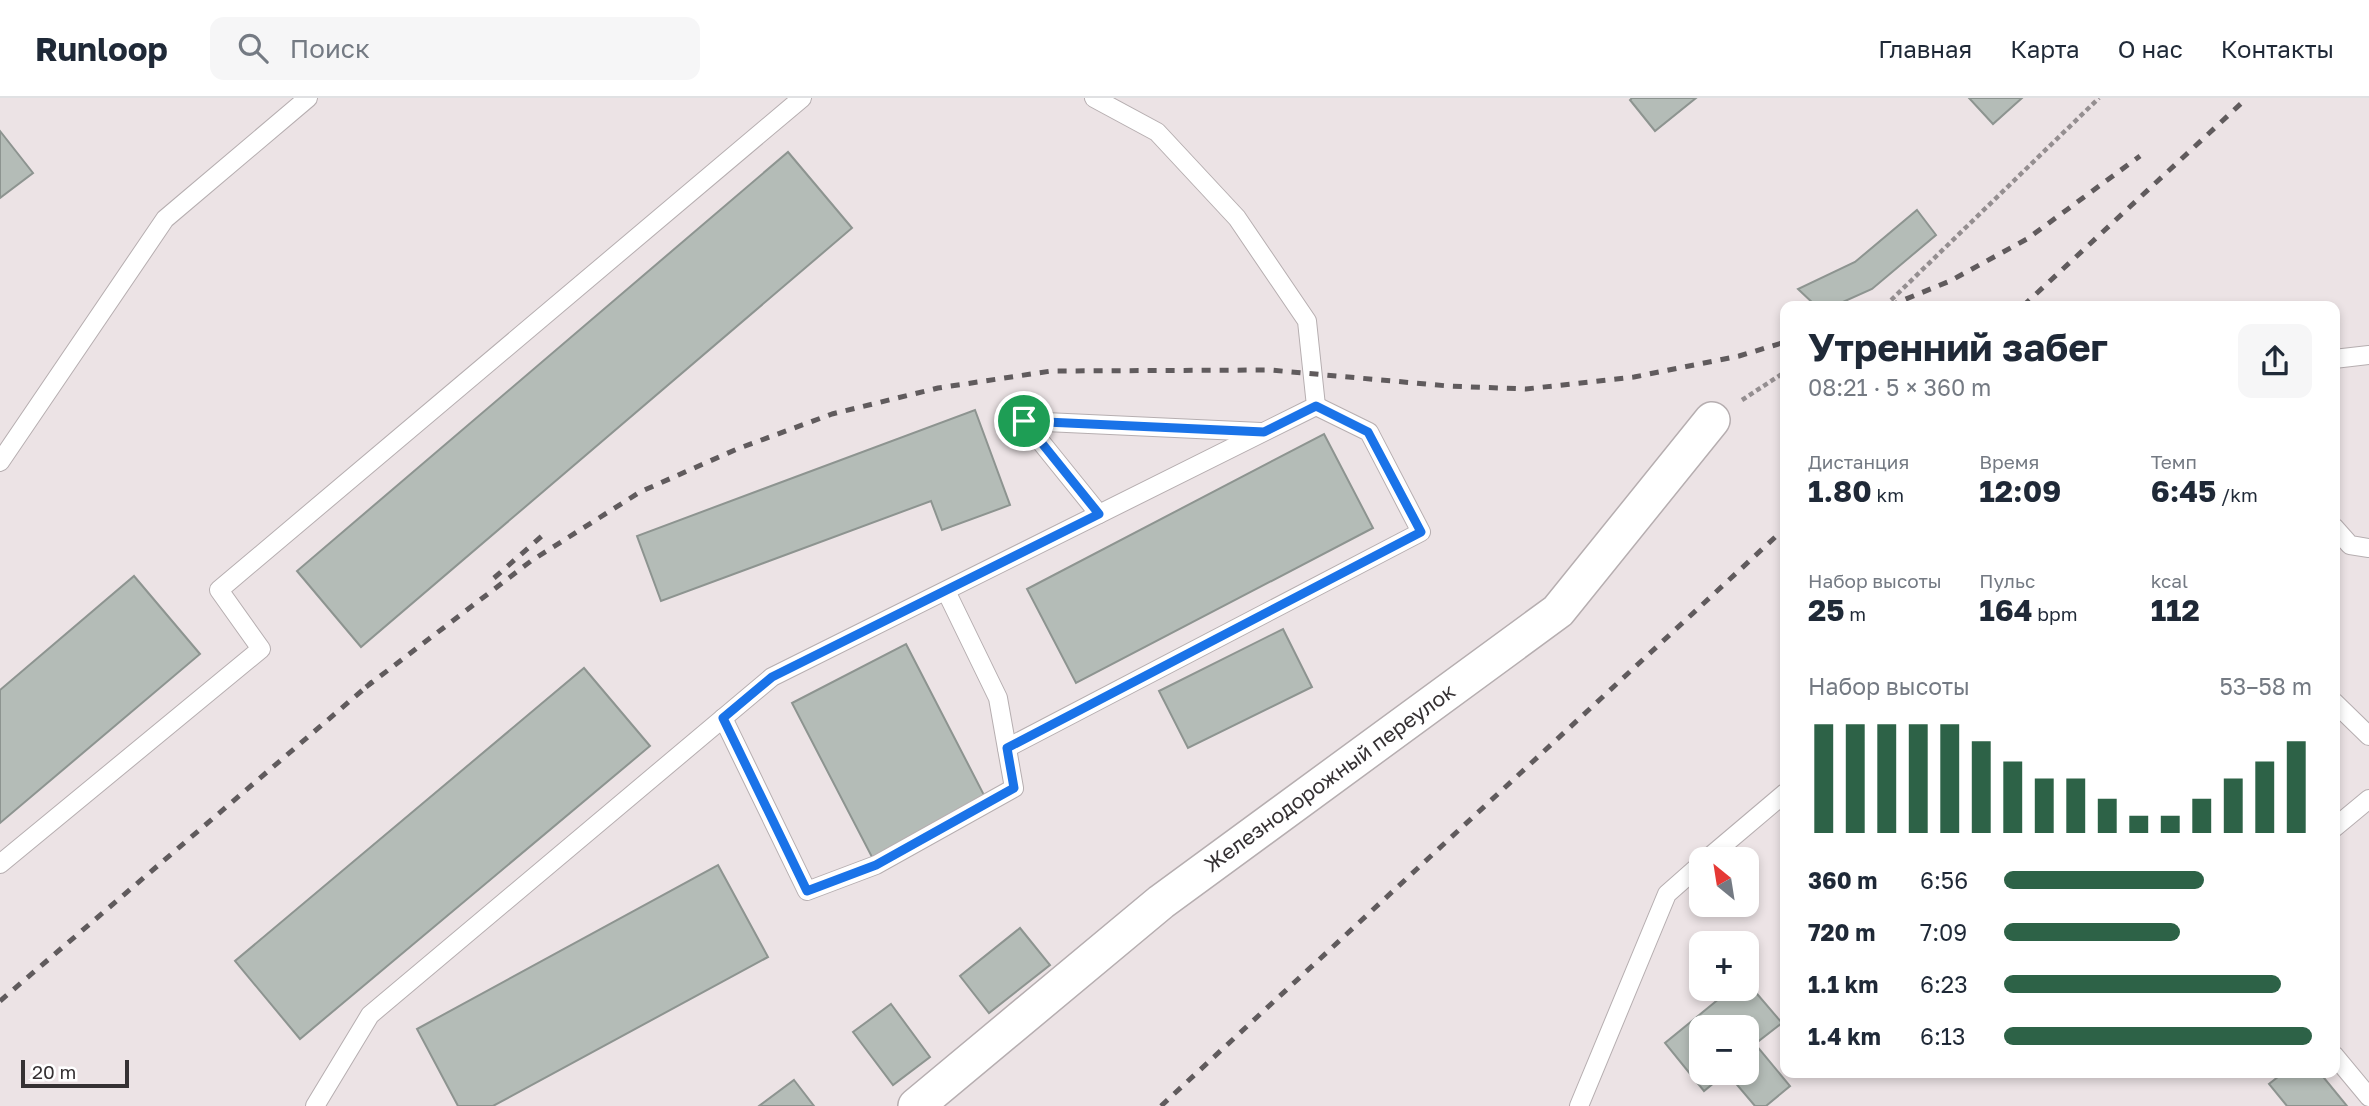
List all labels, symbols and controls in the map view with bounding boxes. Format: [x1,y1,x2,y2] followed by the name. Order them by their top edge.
[210,17,700,80] search box
[35,29,168,68] text: Runloop
[234,29,272,67] icon: search
[290,33,370,64] text: Поиск
[1878,34,1972,63] text: Главная
[2010,34,2080,63] text: Карта
[2118,34,2183,63] text: О нас
[2221,34,2334,63] text: Контакты
[1808,324,2108,369] text: Утренний забег
[2238,324,2312,398] button: share
[1808,373,1991,401] text: 08:21 · 5 × 360 m
[994,391,1054,451] pin
[1005,402,1043,440] icon: arrive
[1808,450,1909,473] text: Дистанция
[1979,450,2039,473] text: Время
[2151,450,2197,473] text: Темп
[1808,473,1872,509] text: 1.80
[1979,473,2061,509] text: 12:09
[2151,473,2216,509] text: 6:45
[1872,483,1904,506] text: km
[2216,483,2258,506] text: /km
[1808,569,1942,592] text: Набор высоты
[1979,569,2035,592] text: Пульс
[2151,569,2188,592] text: kcal
[1808,592,1845,628] text: 25
[1979,592,2033,628] text: 164
[2151,592,2200,628] text: 112
[1845,602,1866,625] text: m
[2033,602,2078,625] text: bpm
[1808,672,1970,700] text: Набор высоты
[2220,672,2312,700] text: 53–58 m
[1199,677,1460,877] street label: Железнодорожный переулок
[1689,847,1759,917] north arrow
[1689,847,1759,1085] map controls
[1808,866,1877,894] text: 360 m
[1920,866,1968,894] text: 6:56
[1808,918,1875,946] text: 720 m
[1920,918,1967,946] text: 7:09
[1689,931,1759,1001] button: +
[1808,970,1878,998] text: 1.1 km
[1920,970,1968,998] text: 6:23
[1689,1015,1759,1085] button: −
[1808,1022,1881,1050] text: 1.4 km
[1920,1022,1965,1050] text: 6:13
[21,1057,130,1089] scale bar
[32,1060,76,1083] text: 20 m

